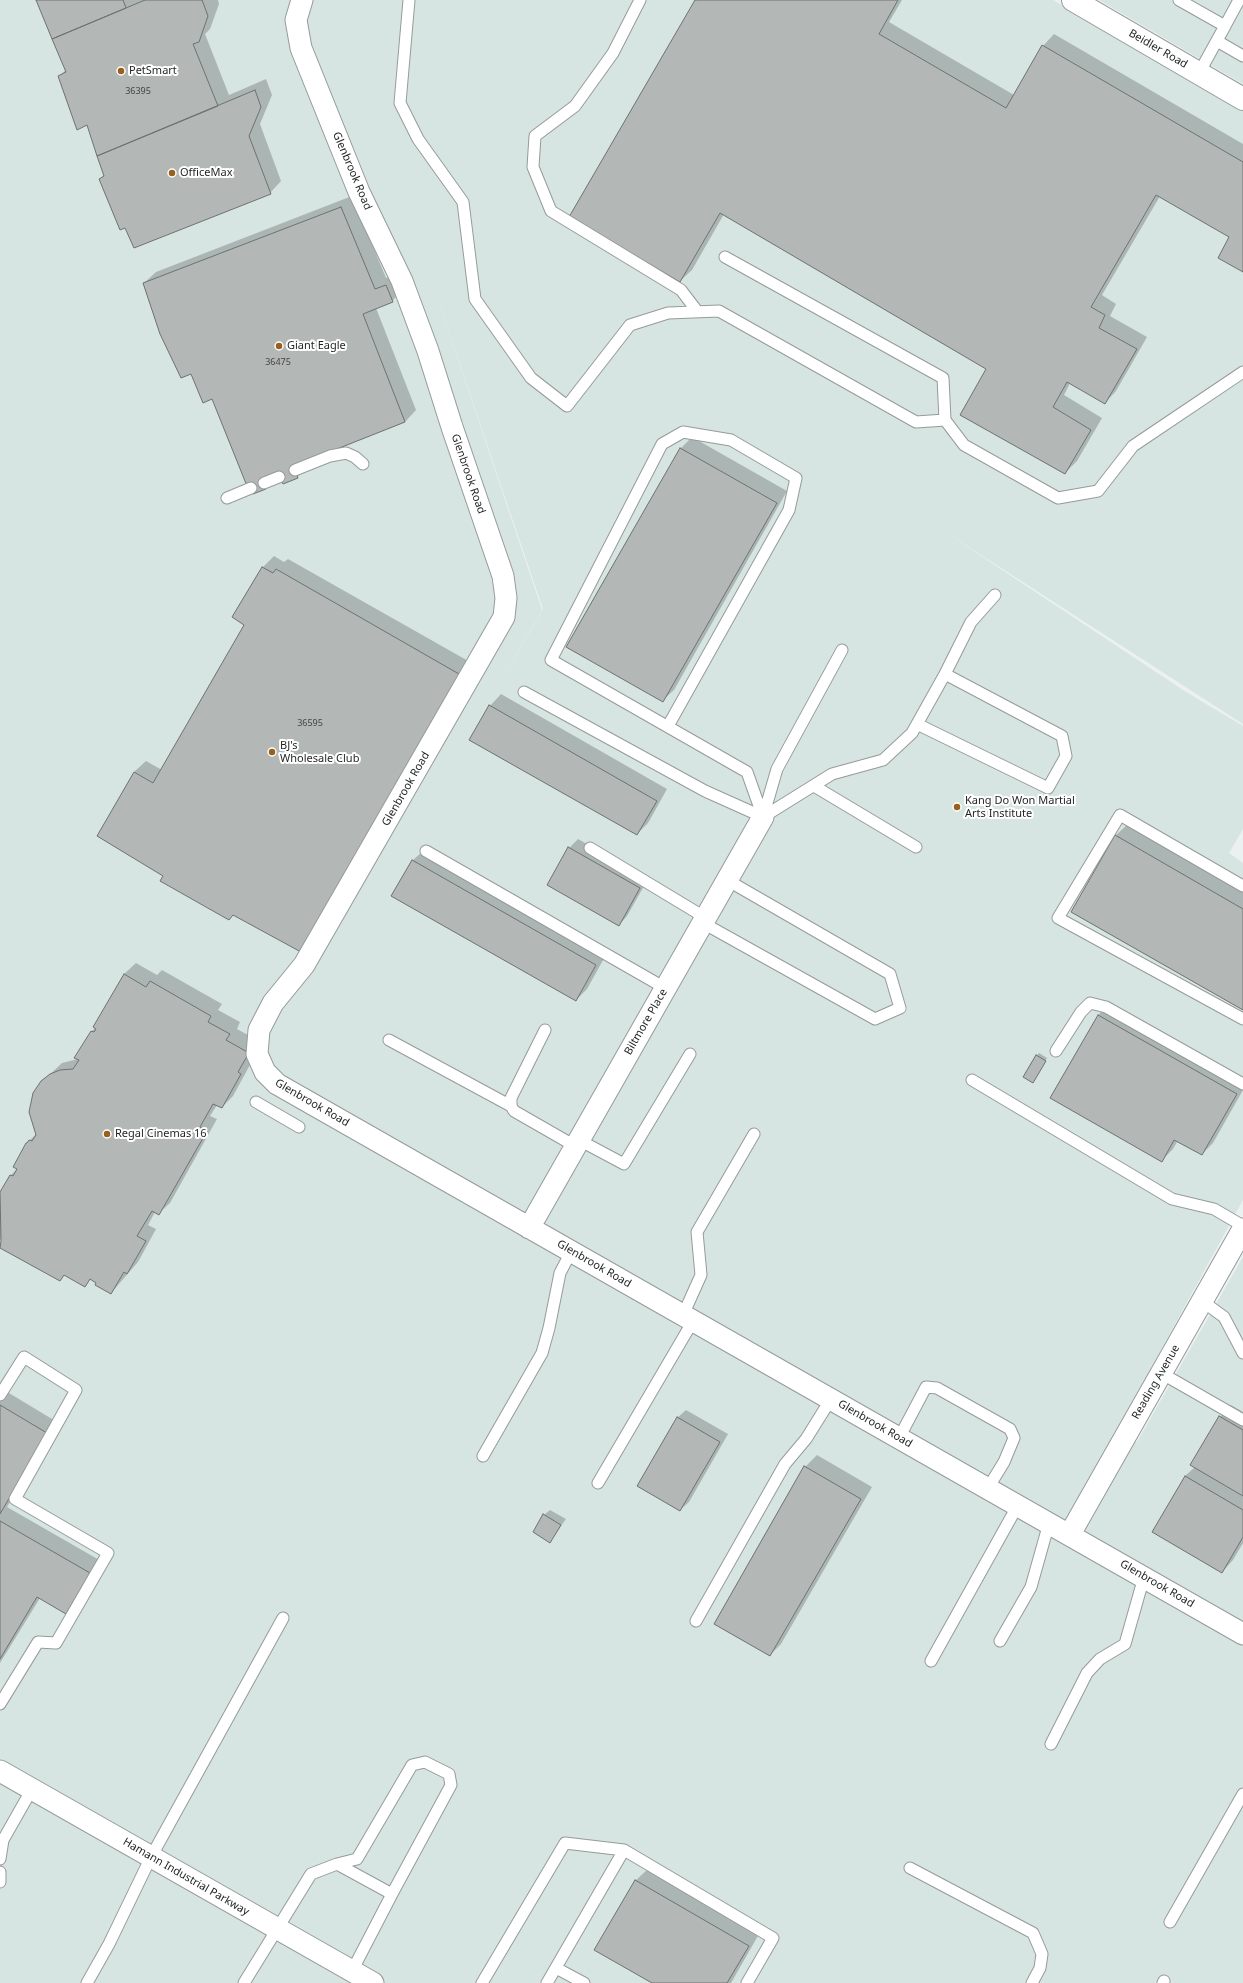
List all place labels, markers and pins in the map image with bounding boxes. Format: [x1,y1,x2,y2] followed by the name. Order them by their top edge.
[129,64,177,78] place label: PetSmart
[116,66,126,76] marker: PetSmart
[180,166,232,180] place label: OfficeMax
[167,168,177,178] marker: OfficeMax
[287,339,346,353] place label: Giant Eagle
[274,341,284,351] marker: Giant Eagle
[280,739,359,765] place label: BJ's Wholesale Club
[267,747,277,757] marker: BJ's Wholesale Club
[965,794,1075,820] place label: Kang Do Won Martial Arts Institute
[952,802,962,812] marker: Kang Do Won Martial Arts Institute
[115,1127,207,1141] place label: Regal Cinemas 16
[102,1129,112,1139] marker: Regal Cinemas 16

